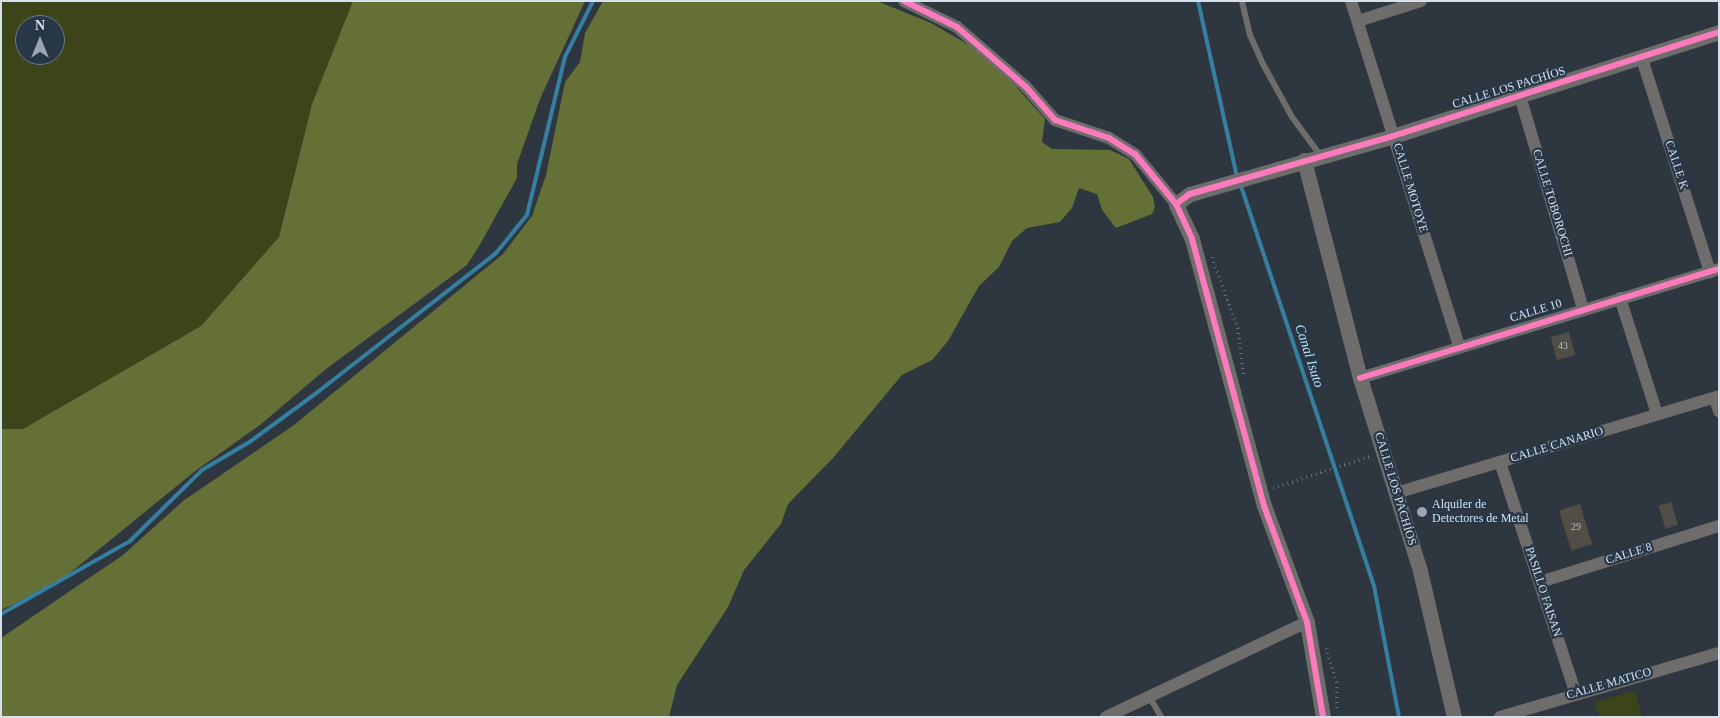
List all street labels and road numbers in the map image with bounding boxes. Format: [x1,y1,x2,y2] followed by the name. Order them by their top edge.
[1451,64,1567,112] street label: CALLE LOS PACHÍOS
[1661,139,1691,191] street label: CALLE K
[1390,142,1430,234] street label: CALLE MOTOYE
[1529,148,1575,258] street label: CALLE TOBOROCHI
[1508,296,1564,326] street label: CALLE 10
[1509,424,1605,466] street label: CALLE CANARIO
[1371,431,1419,547] street label: CALLE LOS PACHÍOS
[1604,540,1654,568] street label: CALLE 8
[1522,545,1564,639] street label: PASILLO FAISAN
[1565,665,1653,703] street label: CALLE MATICO

